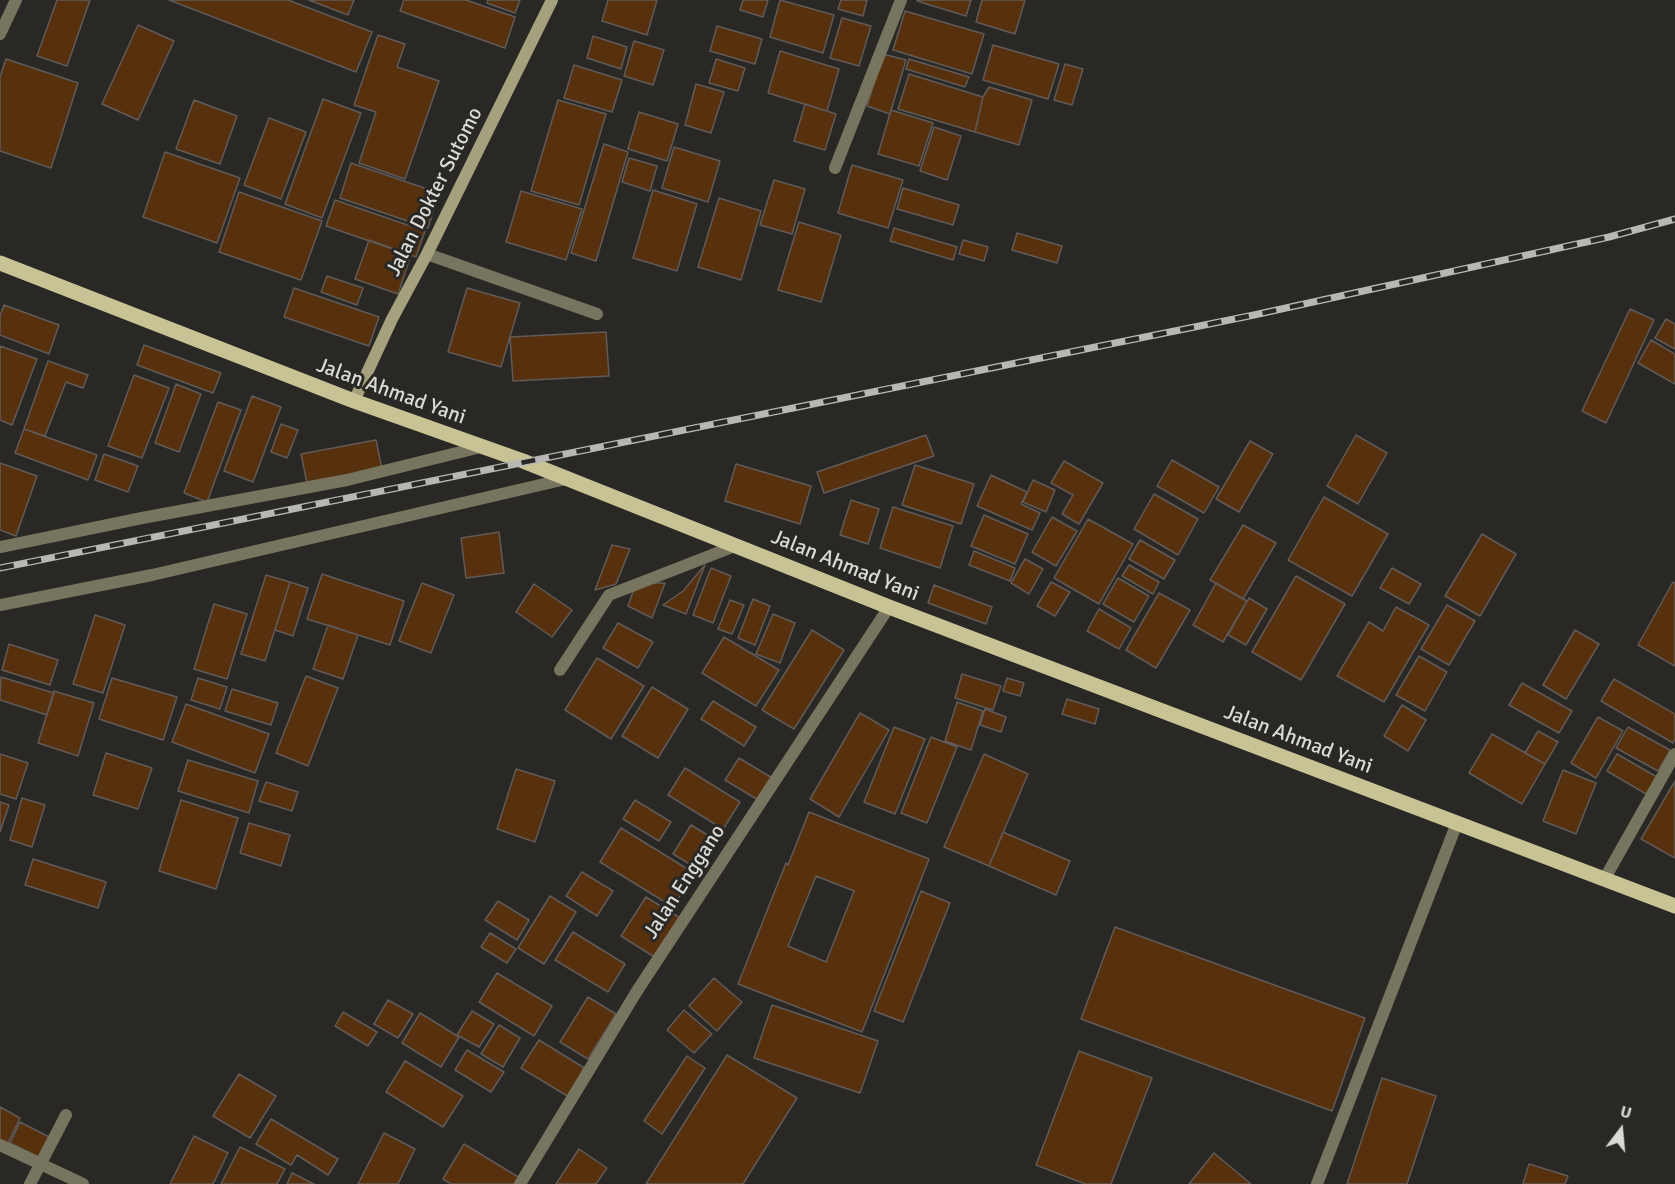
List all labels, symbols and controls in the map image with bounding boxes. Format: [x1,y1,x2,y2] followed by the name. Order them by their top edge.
[381,103,489,281] street label: Jalan Dokter Sutomo
[313,353,469,431] street label: Jalan Ahmad Yani
[767,525,923,607] street label: Jalan Ahmad Yani
[1220,700,1376,780] street label: Jalan Ahmad Yani
[639,820,731,944] street label: Jalan Enggano
[1591,1100,1651,1160] north arrow
[1618,1102,1634,1124] text: U

